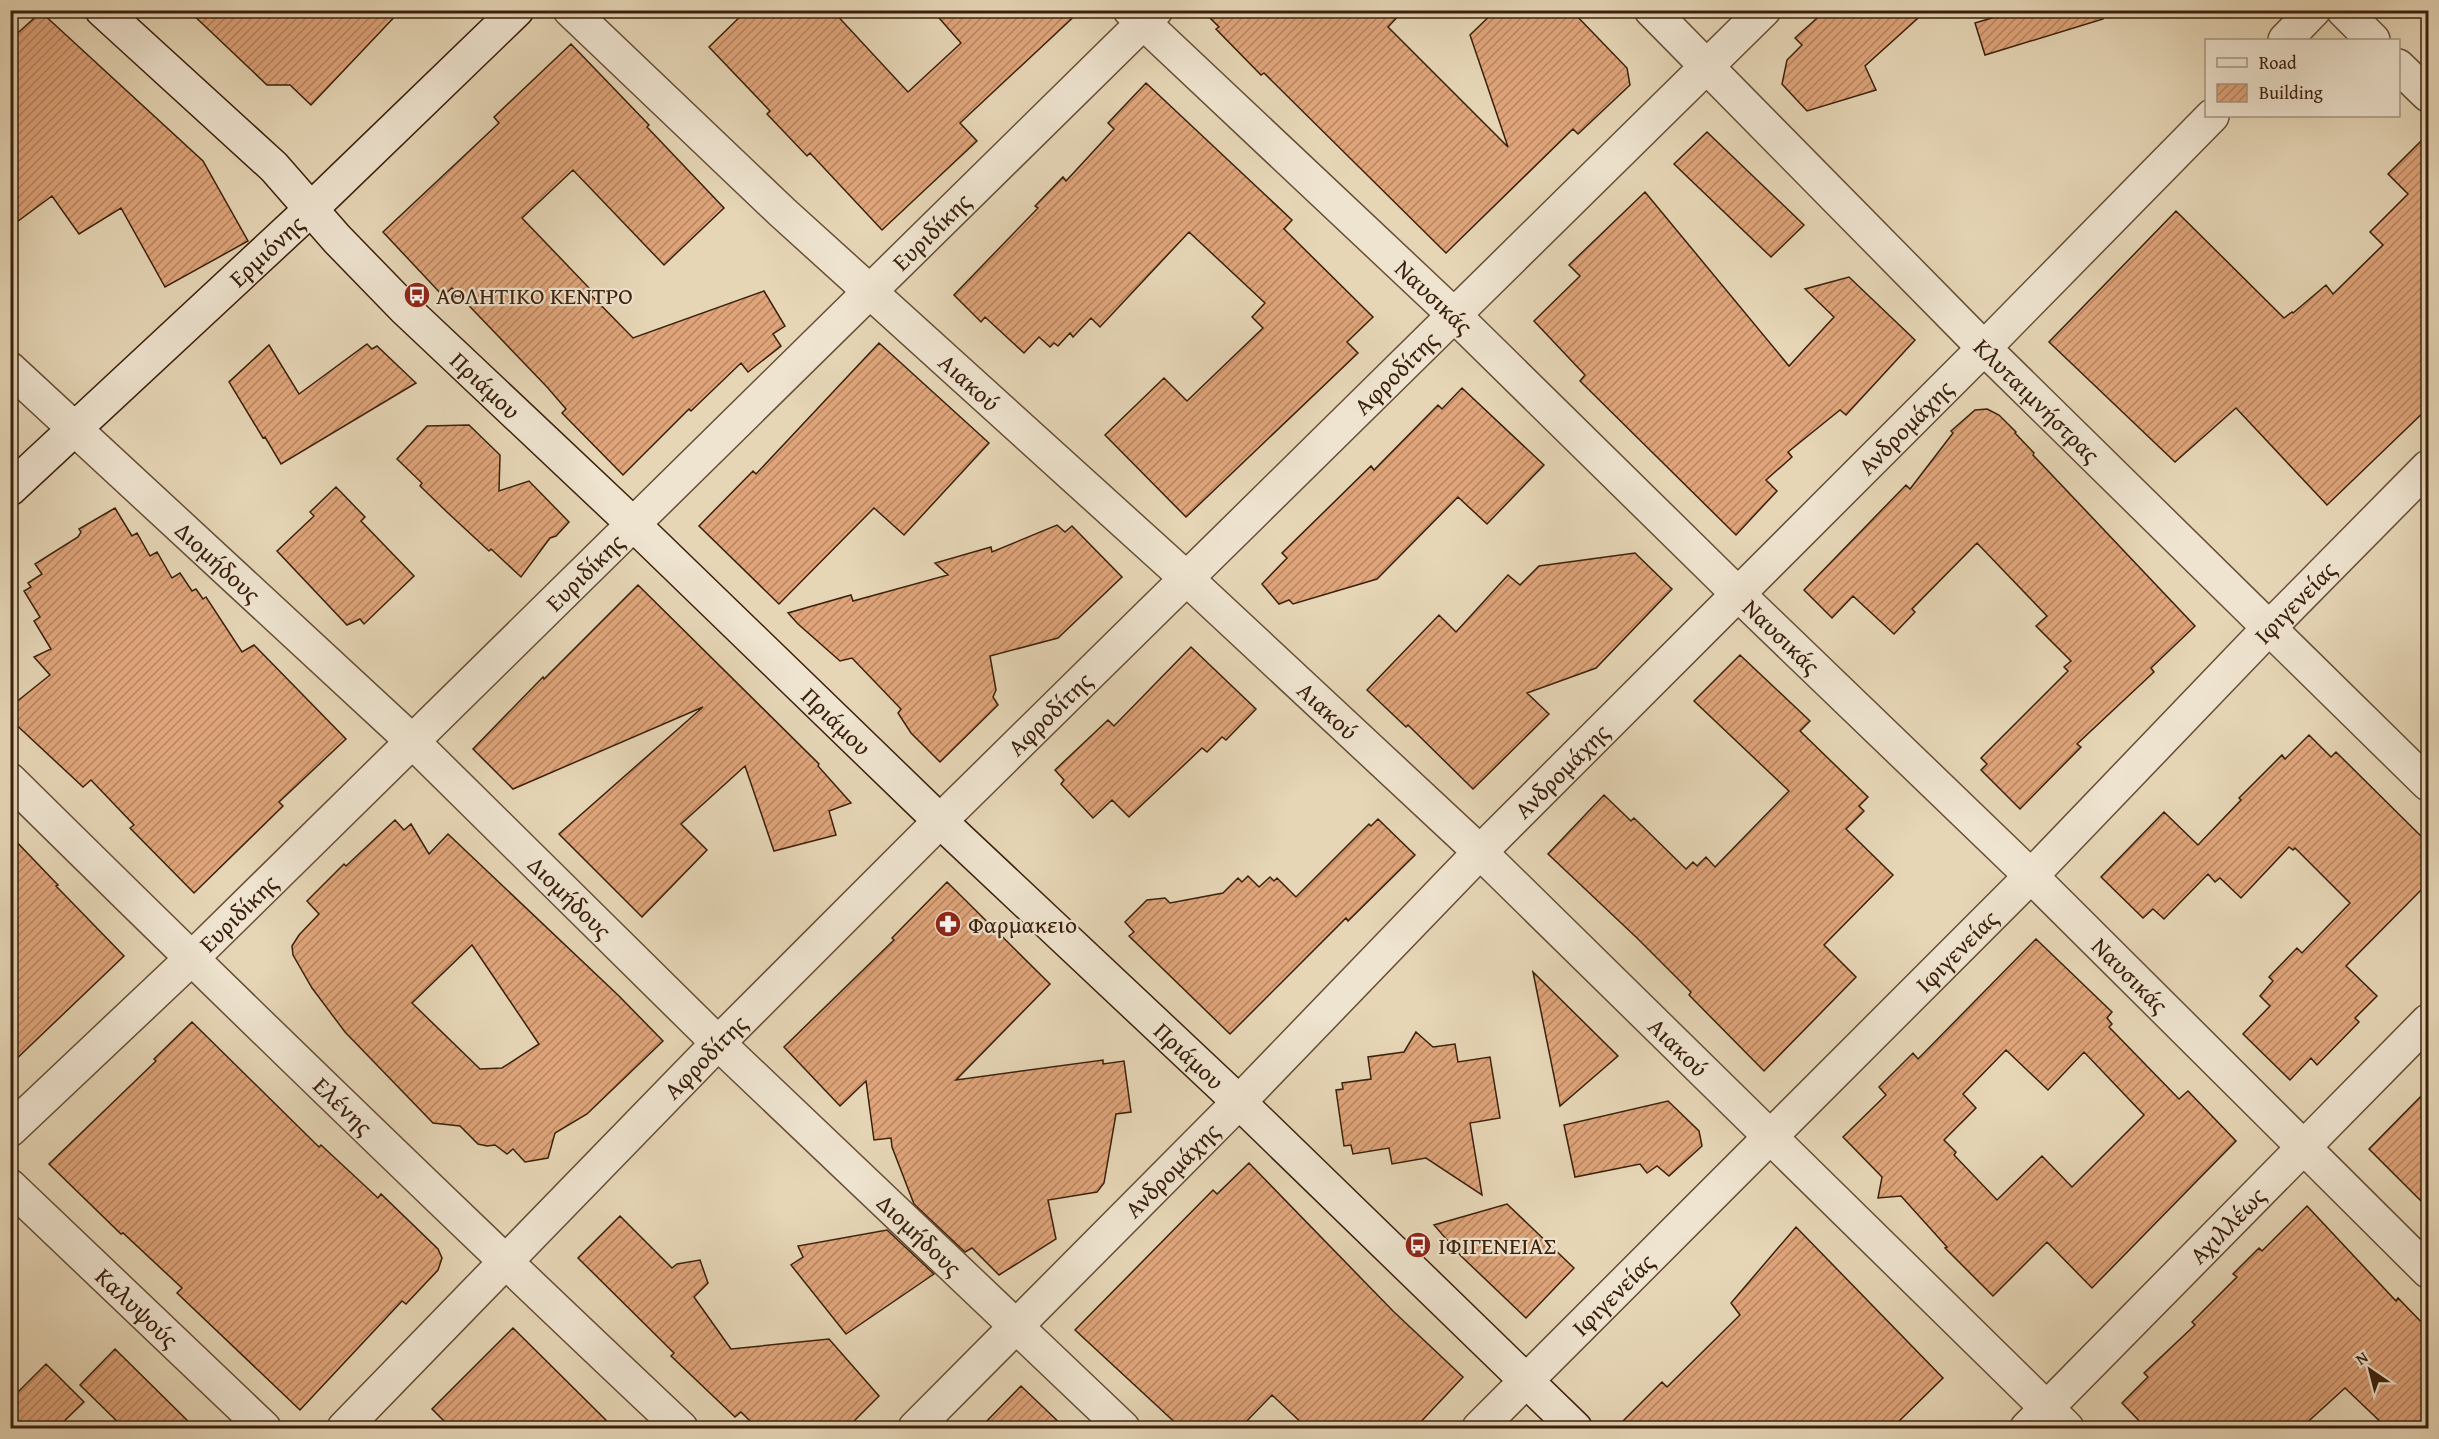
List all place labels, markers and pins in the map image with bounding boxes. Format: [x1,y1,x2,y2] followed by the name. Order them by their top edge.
[436,278,633,313] place label: ΑΘΛΗΤΙΚΟ ΚΕΝΤΡΟ
[402,280,432,310] bus stop icon: ΑΘΛΗΤΙΚΟ ΚΕΝΤΡΟ
[968,907,1077,942] place label: Φαρμακειο
[933,909,963,939] pharmacy icon: Φαρμακειο
[1438,1228,1556,1263] place label: ΙΦΙΓΕΝΕΙΑΣ
[1403,1230,1433,1260] bus stop icon: ΙΦΙΓΕΝΕΙΑΣ

